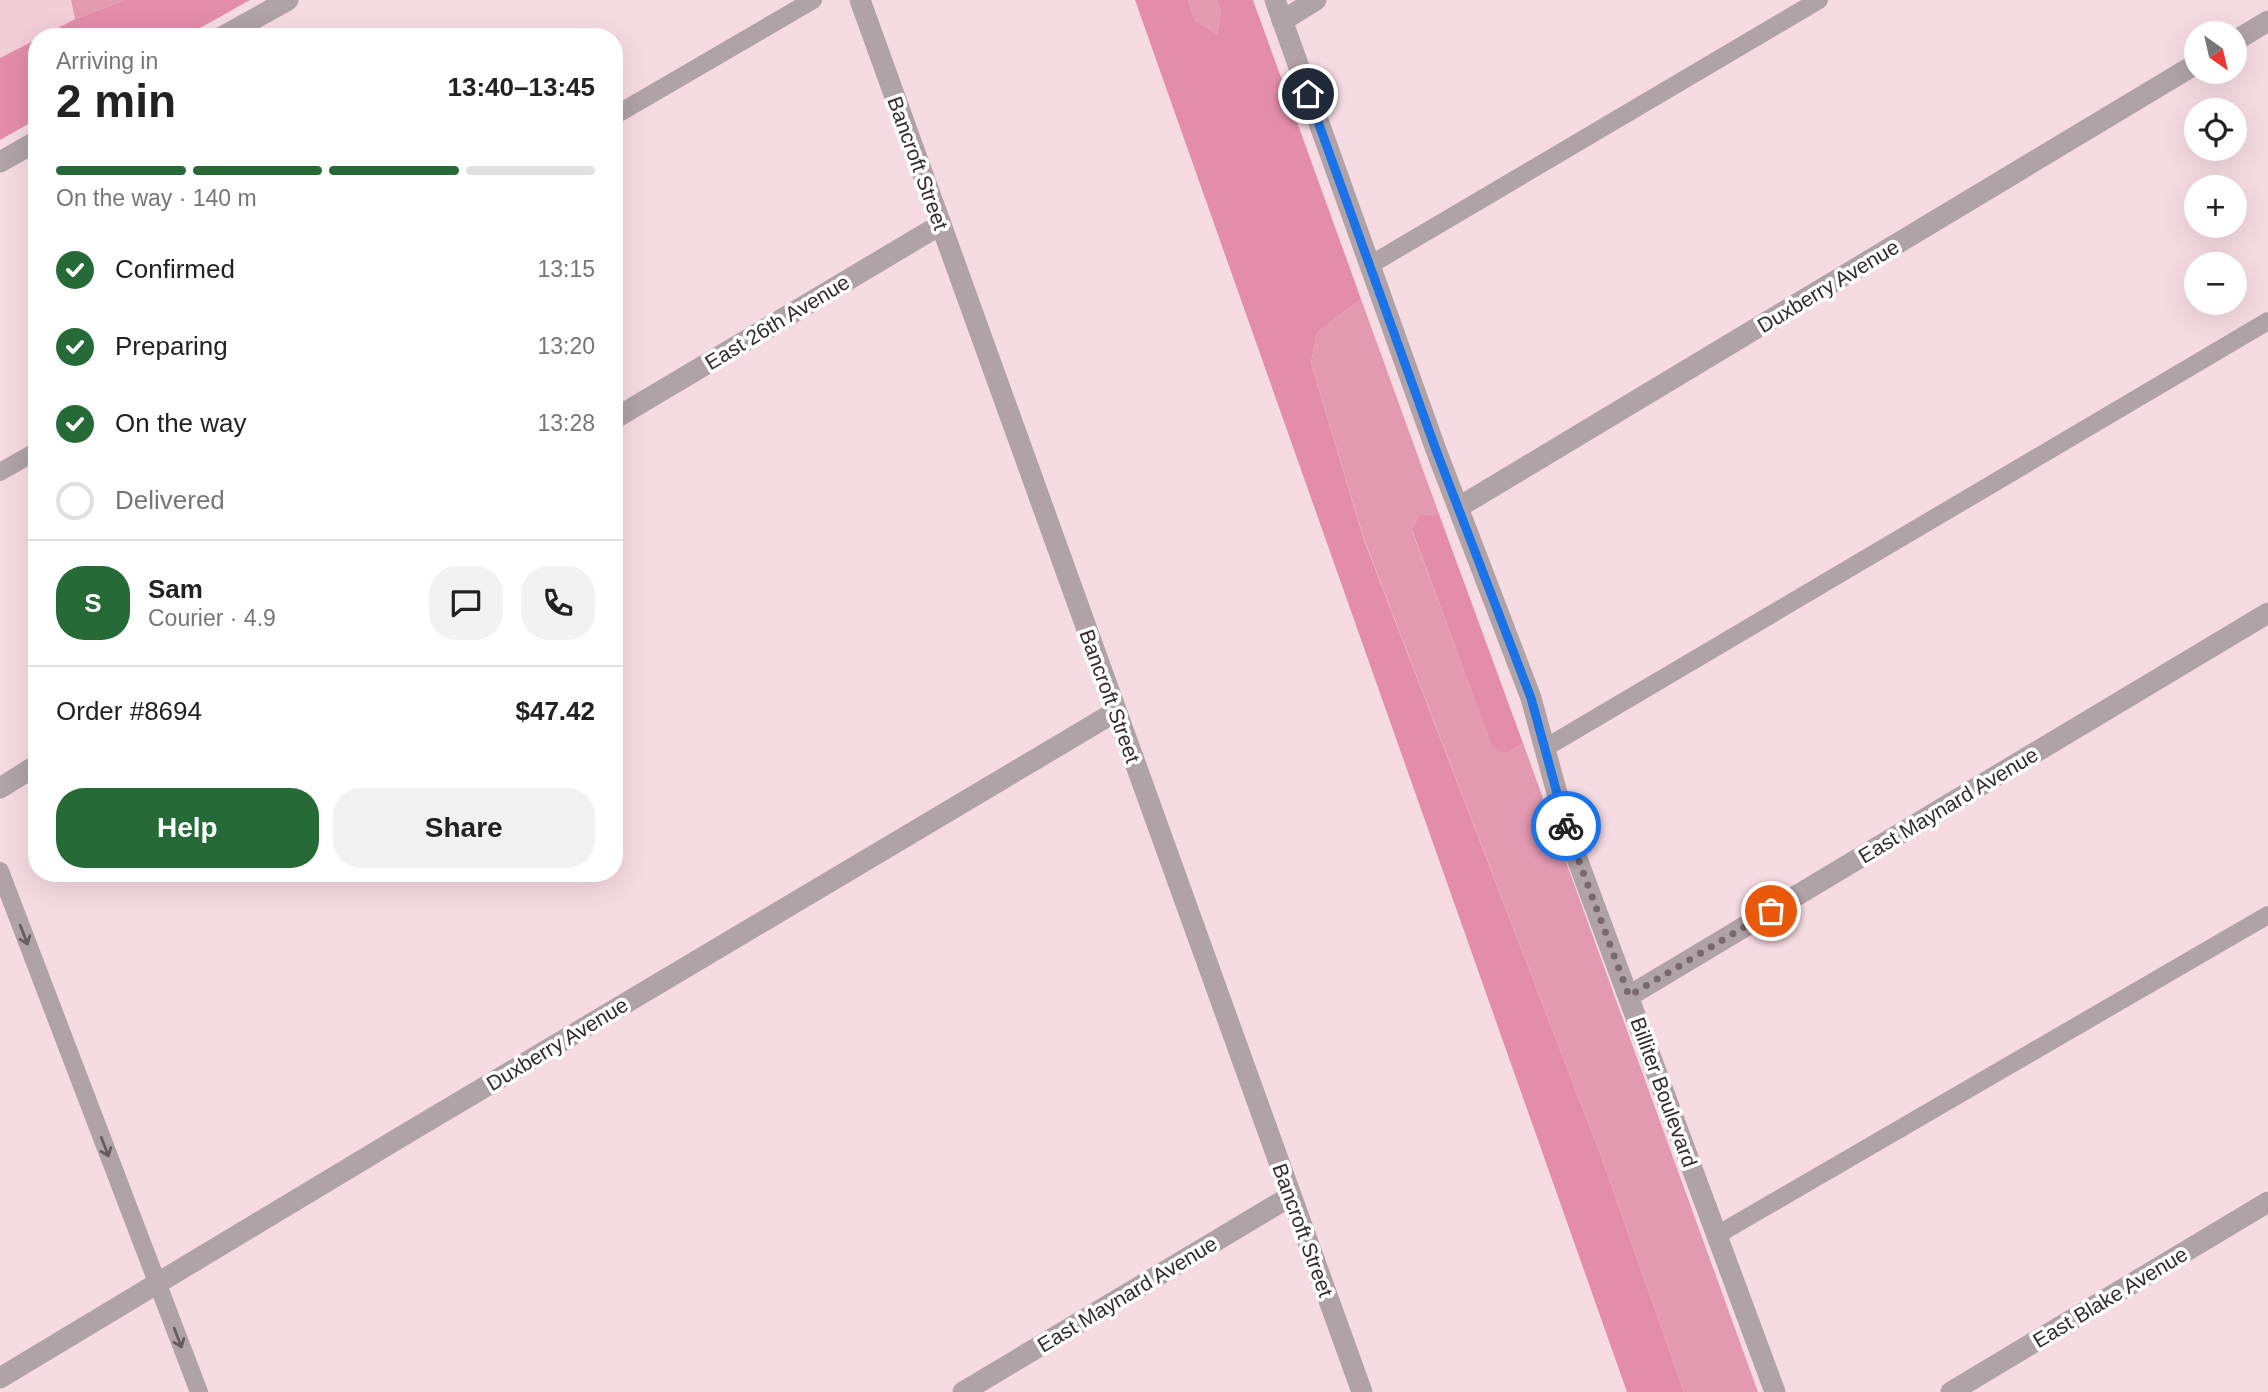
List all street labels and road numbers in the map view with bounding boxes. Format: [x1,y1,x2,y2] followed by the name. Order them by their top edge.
[883,93,953,233] street label: Bancroft Street
[1753,235,1903,337] street label: Duxberry Avenue
[701,270,853,374] street label: East 26th Avenue
[1075,626,1145,766] street label: Bancroft Street
[1854,742,2042,868] street label: East Maynard Avenue
[482,993,632,1095] street label: Duxberry Avenue
[1626,1014,1702,1170] street label: Billiter Boulevard
[1268,1160,1338,1300] street label: Bancroft Street
[1033,1231,1221,1357] street label: East Maynard Avenue
[2029,1242,2191,1352] street label: East Blake Avenue

